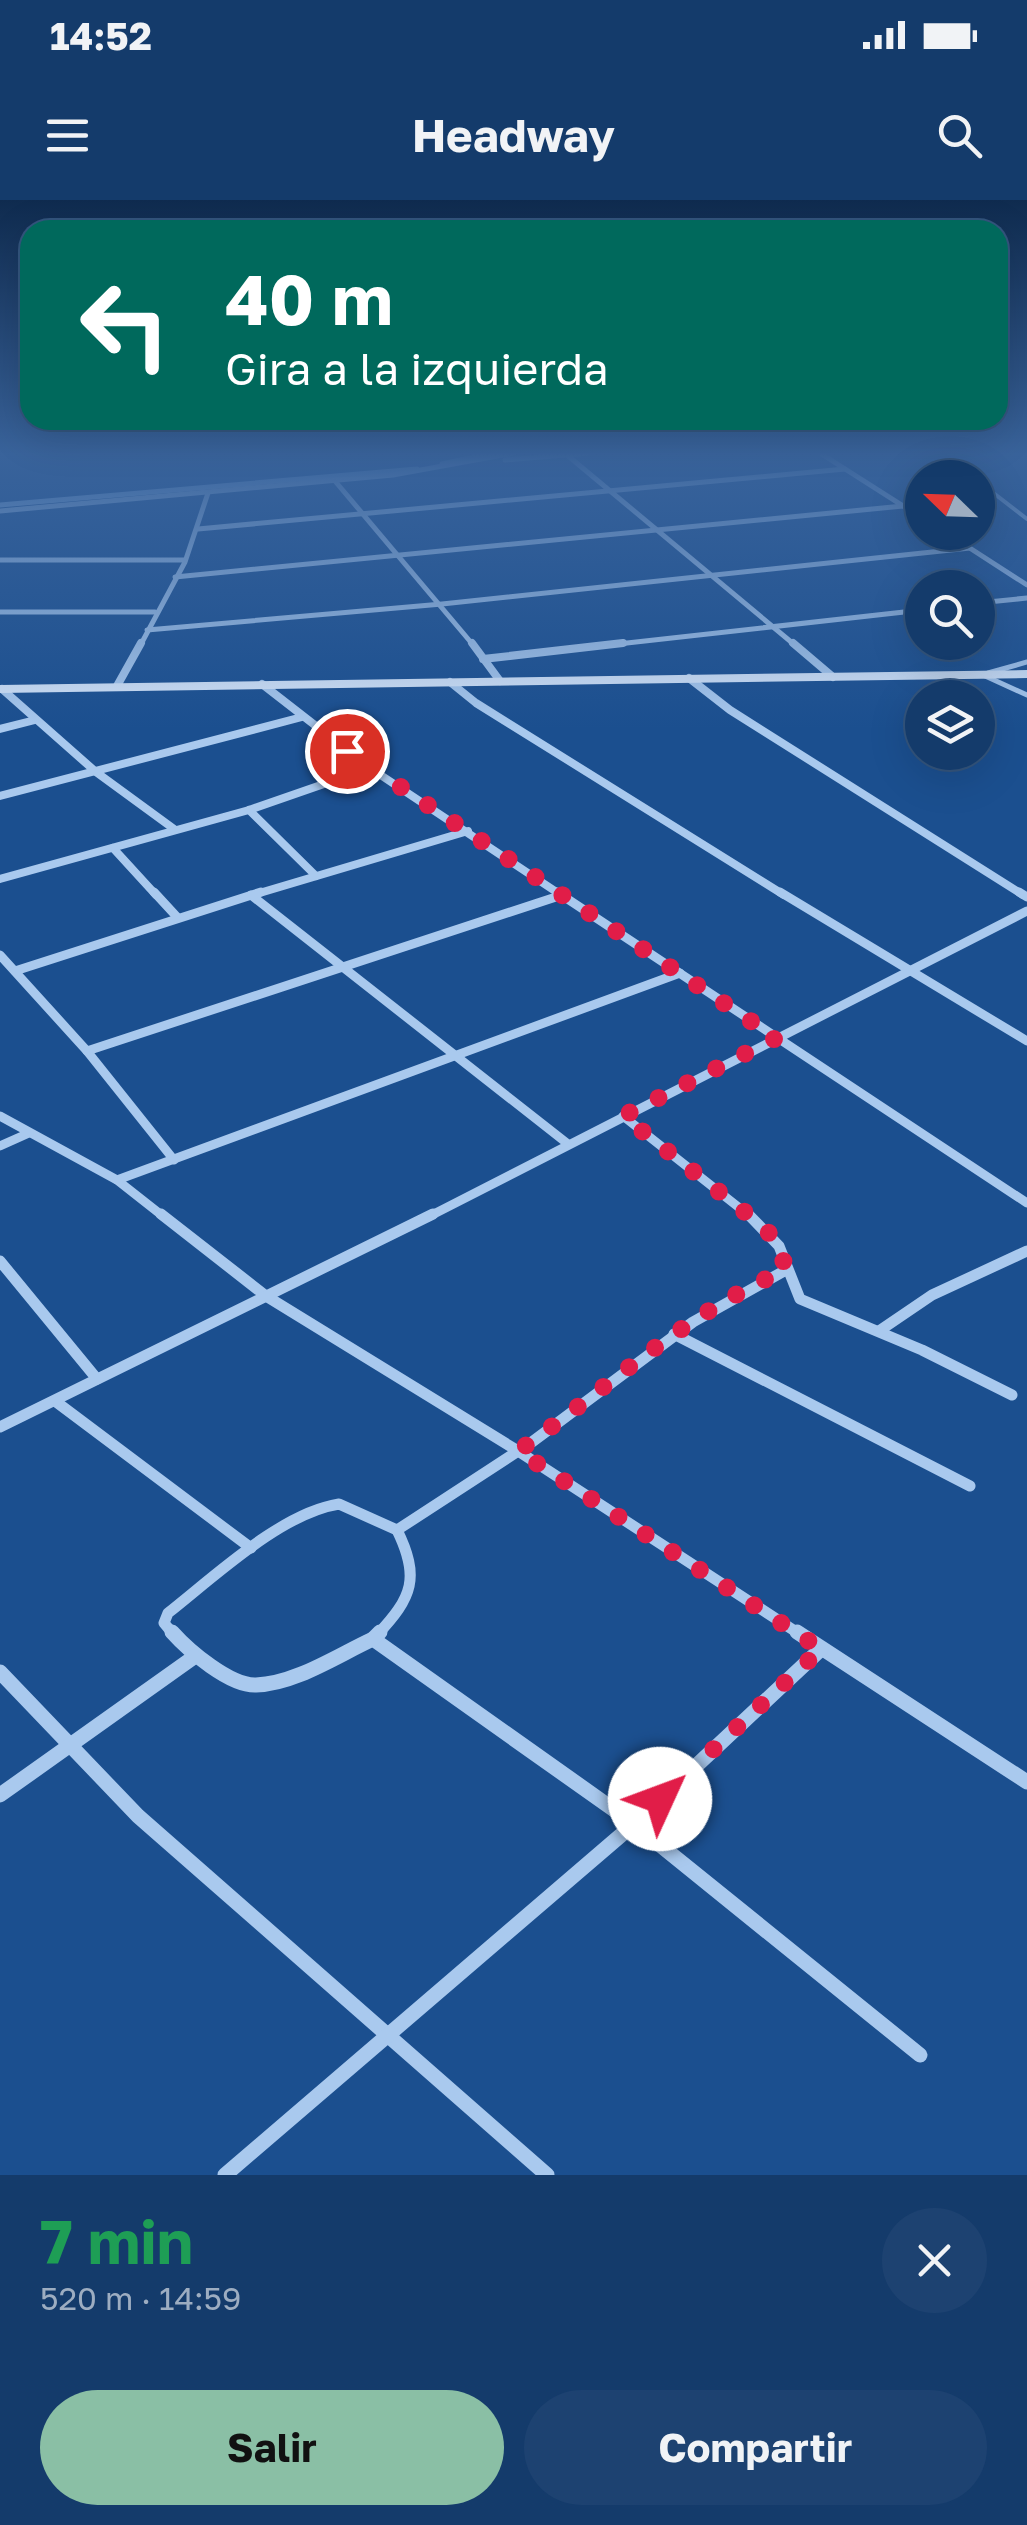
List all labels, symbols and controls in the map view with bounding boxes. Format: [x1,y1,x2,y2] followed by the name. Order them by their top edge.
[50,13,152,58] text: 14:52
[40,108,95,163] icon: menu
[412,108,615,162] text: Headway
[932,108,987,163] icon: search
[225,256,393,340] text: 40 m
[60,260,190,390] icon: left
[225,341,609,395] text: Gira a la izquierda
[905,460,995,550] north arrow
[905,460,995,770] map controls
[905,570,995,660] button: search
[905,680,995,770] button: layers
[305,709,390,794] pin
[320,724,375,779] icon: arrive
[608,1747,712,1851] position arrow
[40,2205,193,2277] text: 7 min
[882,2208,987,2313] button: close
[40,2279,241,2317] text: 520 m · 14:59
[40,2390,504,2505] button: Salir
[524,2390,987,2505] button: Compartir

